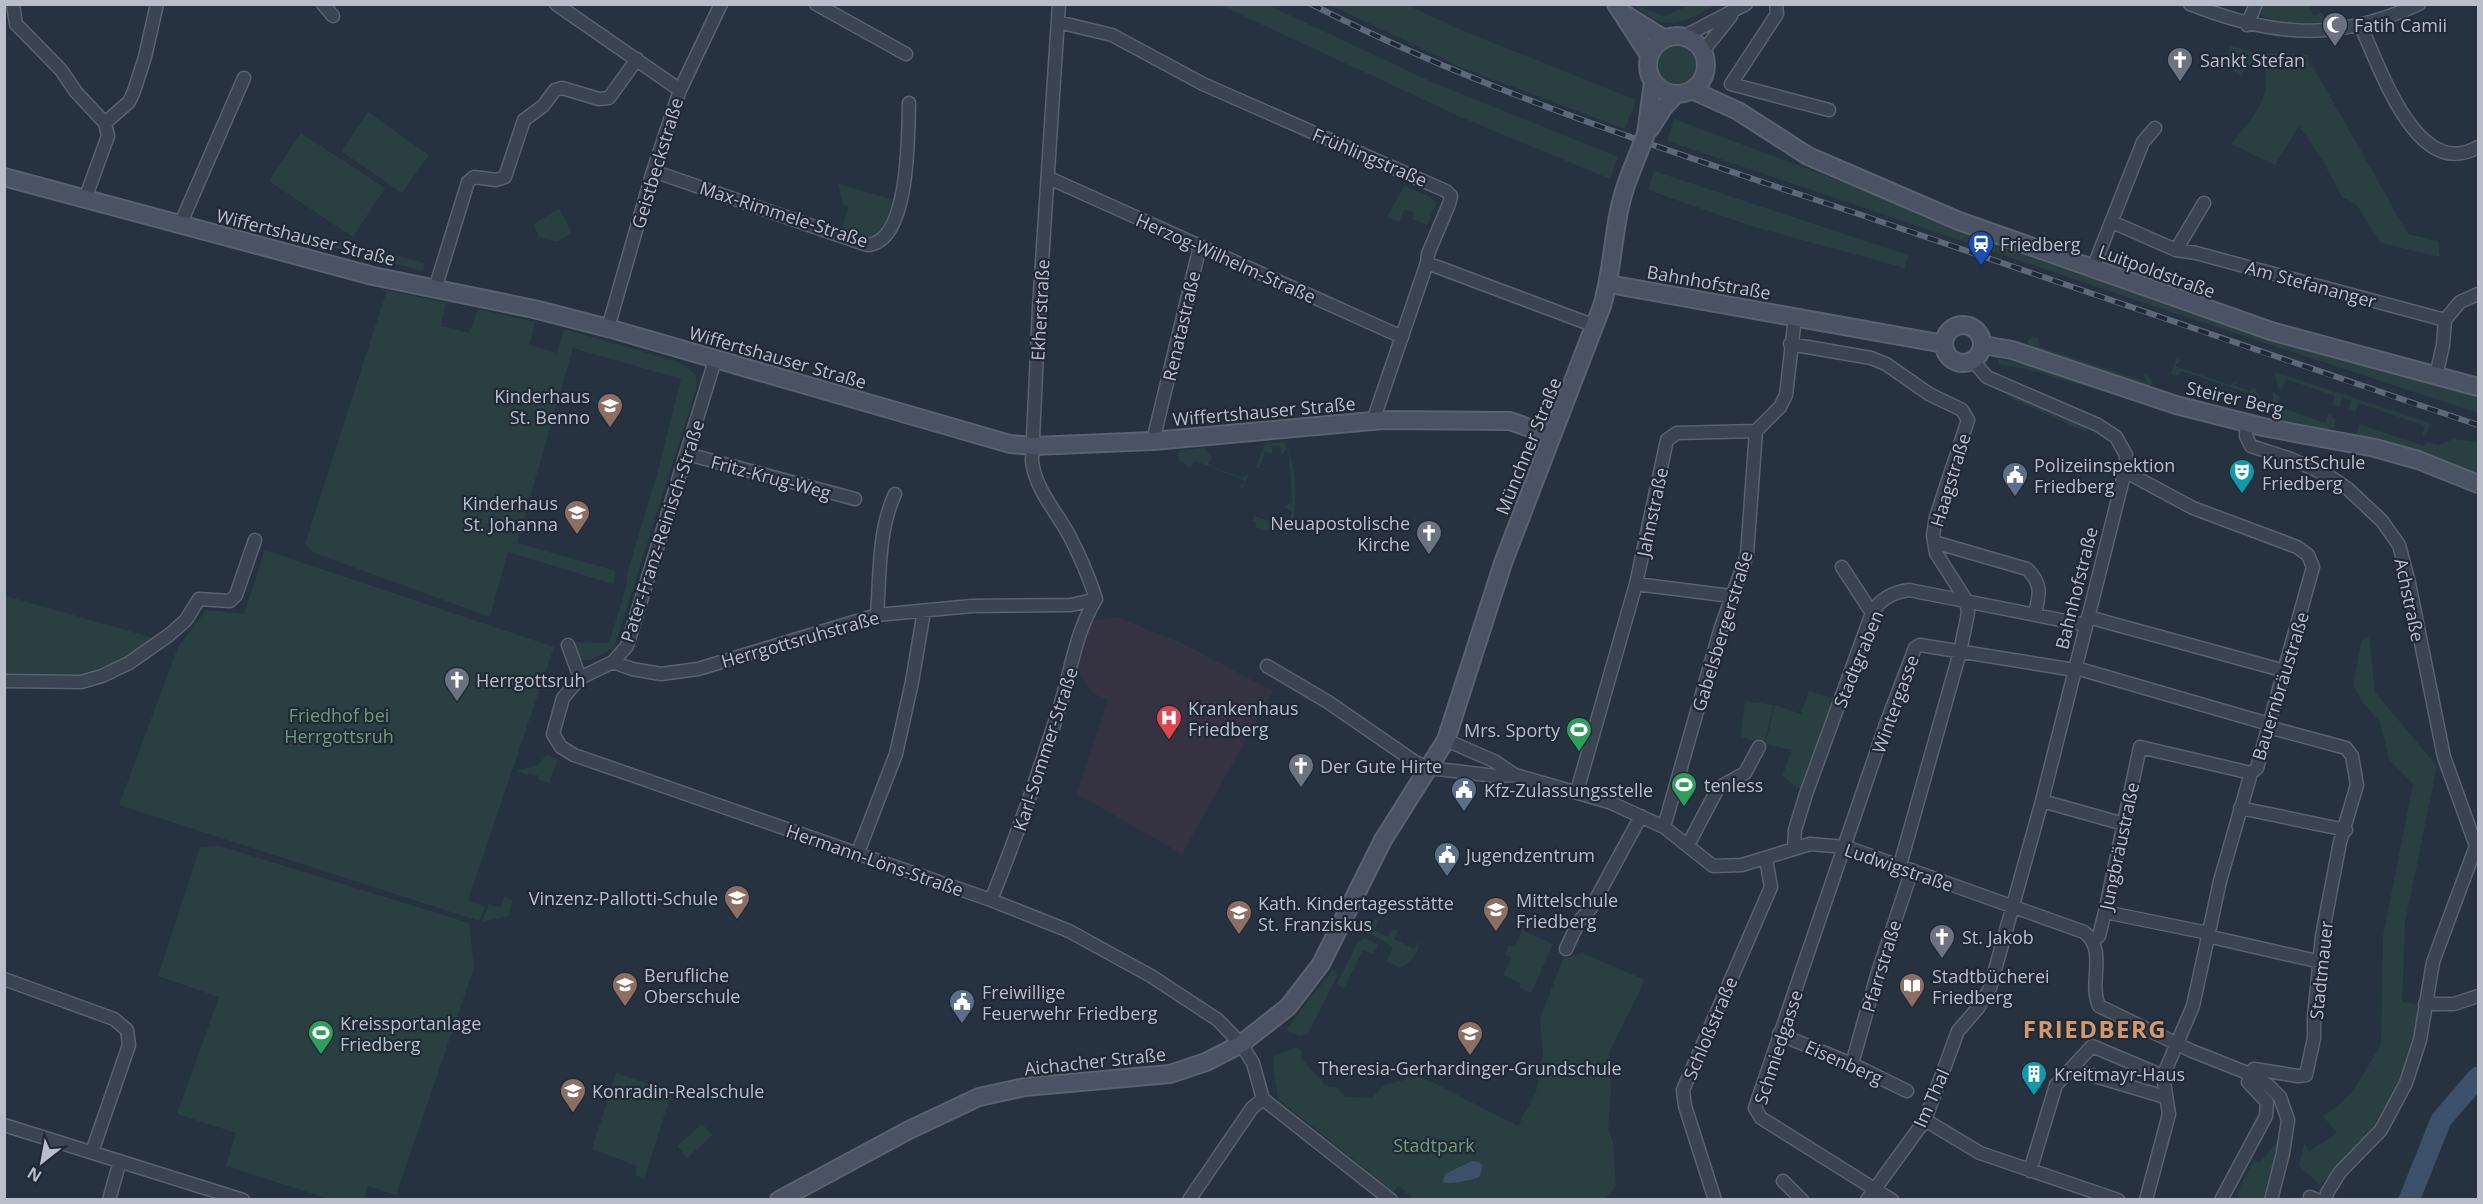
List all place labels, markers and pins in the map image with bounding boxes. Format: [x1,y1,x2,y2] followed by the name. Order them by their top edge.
[2320,10,2350,48] mosque icon: Fatih Camii
[2354,13,2447,37] place label: Fatih Camii
[2165,45,2195,83] church icon: Sankt Stefan
[2200,48,2305,72] place label: Sankt Stefan
[1966,229,1996,267] station icon: Friedberg
[2000,232,2081,256] place label: Friedberg
[494,384,590,429] place label: Kinderhaus St. Benno
[595,391,625,429] school or university icon: Kinderhaus St. Benno
[2262,450,2365,495] place label: KunstSchule Friedberg
[2034,453,2175,498] place label: Polizeiinspektion Friedberg
[2227,457,2257,495] theatre icon: KunstSchule Friedberg
[2000,460,2030,498] public building icon: Polizeiinspektion Friedberg
[462,491,558,536] place label: Kinderhaus St. Johanna
[562,498,592,536] school or university icon: Kinderhaus St. Johanna
[1270,511,1410,556] place label: Neuapostolische Kirche
[1414,518,1444,556] church icon: Neuapostolische Kirche
[442,665,472,703] church icon: Herrgottsruh
[476,668,586,692] place label: Herrgottsruh
[1188,696,1299,741] place label: Krankenhaus Friedberg
[1154,703,1184,741] hospital icon: Krankenhaus Friedberg
[1564,715,1594,753] sports icon: Mrs. Sporty
[1464,718,1561,742] place label: Mrs. Sporty
[1286,751,1316,789] church icon: Der Gute Hirte
[1320,754,1442,778] place label: Der Gute Hirte
[1669,770,1699,808] sports icon: tenless
[1704,773,1763,797] place label: tenless
[1449,775,1479,813] public building icon: Kfz-Zulassungsstelle
[1484,778,1653,802] place label: Kfz-Zulassungsstelle
[1432,840,1462,878] public building icon: Jugendzentrum
[1464,843,1595,867] place label: Jugendzentrum
[722,883,752,921] school or university icon: Vinzenz-Pallotti-Schule
[529,886,718,910] place label: Vinzenz-Pallotti-Schule
[1516,888,1618,933] place label: Mittelschule Friedberg
[1258,891,1454,936] place label: Kath. Kindertagesstätte St. Franziskus
[1481,895,1511,933] school or university icon: Mittelschule Friedberg
[1224,898,1254,936] school or university icon: Kath. Kindertagesstätte St. Franziskus
[1927,922,1957,960] church icon: St. Jakob
[1962,925,2034,949] place label: St. Jakob
[644,963,740,1008] place label: Berufliche Oberschule
[1932,964,2050,1009] place label: Stadtbücherei Friedberg
[610,970,640,1008] school or university icon: Berufliche Oberschule
[1897,971,1927,1009] library icon: Stadtbücherei Friedberg
[982,980,1158,1025] place label: Freiwillige Feuerwehr Friedberg
[947,987,977,1025] public building icon: Freiwillige Feuerwehr Friedberg
[340,1011,481,1056] place label: Kreissportanlage Friedberg
[306,1018,336,1056] sports icon: Kreissportanlage Friedberg
[1455,1019,1485,1057] school or university icon: Theresia-Gerhardinger-Grundschule
[1318,1056,1622,1080] place label: Theresia-Gerhardinger-Grundschule
[2019,1059,2049,1097] building icon: Kreitmayr-Haus
[2054,1062,2185,1086] place label: Kreitmayr-Haus
[558,1076,588,1114] school or university icon: Konradin-Realschule
[592,1079,764,1103] place label: Konradin-Realschule

